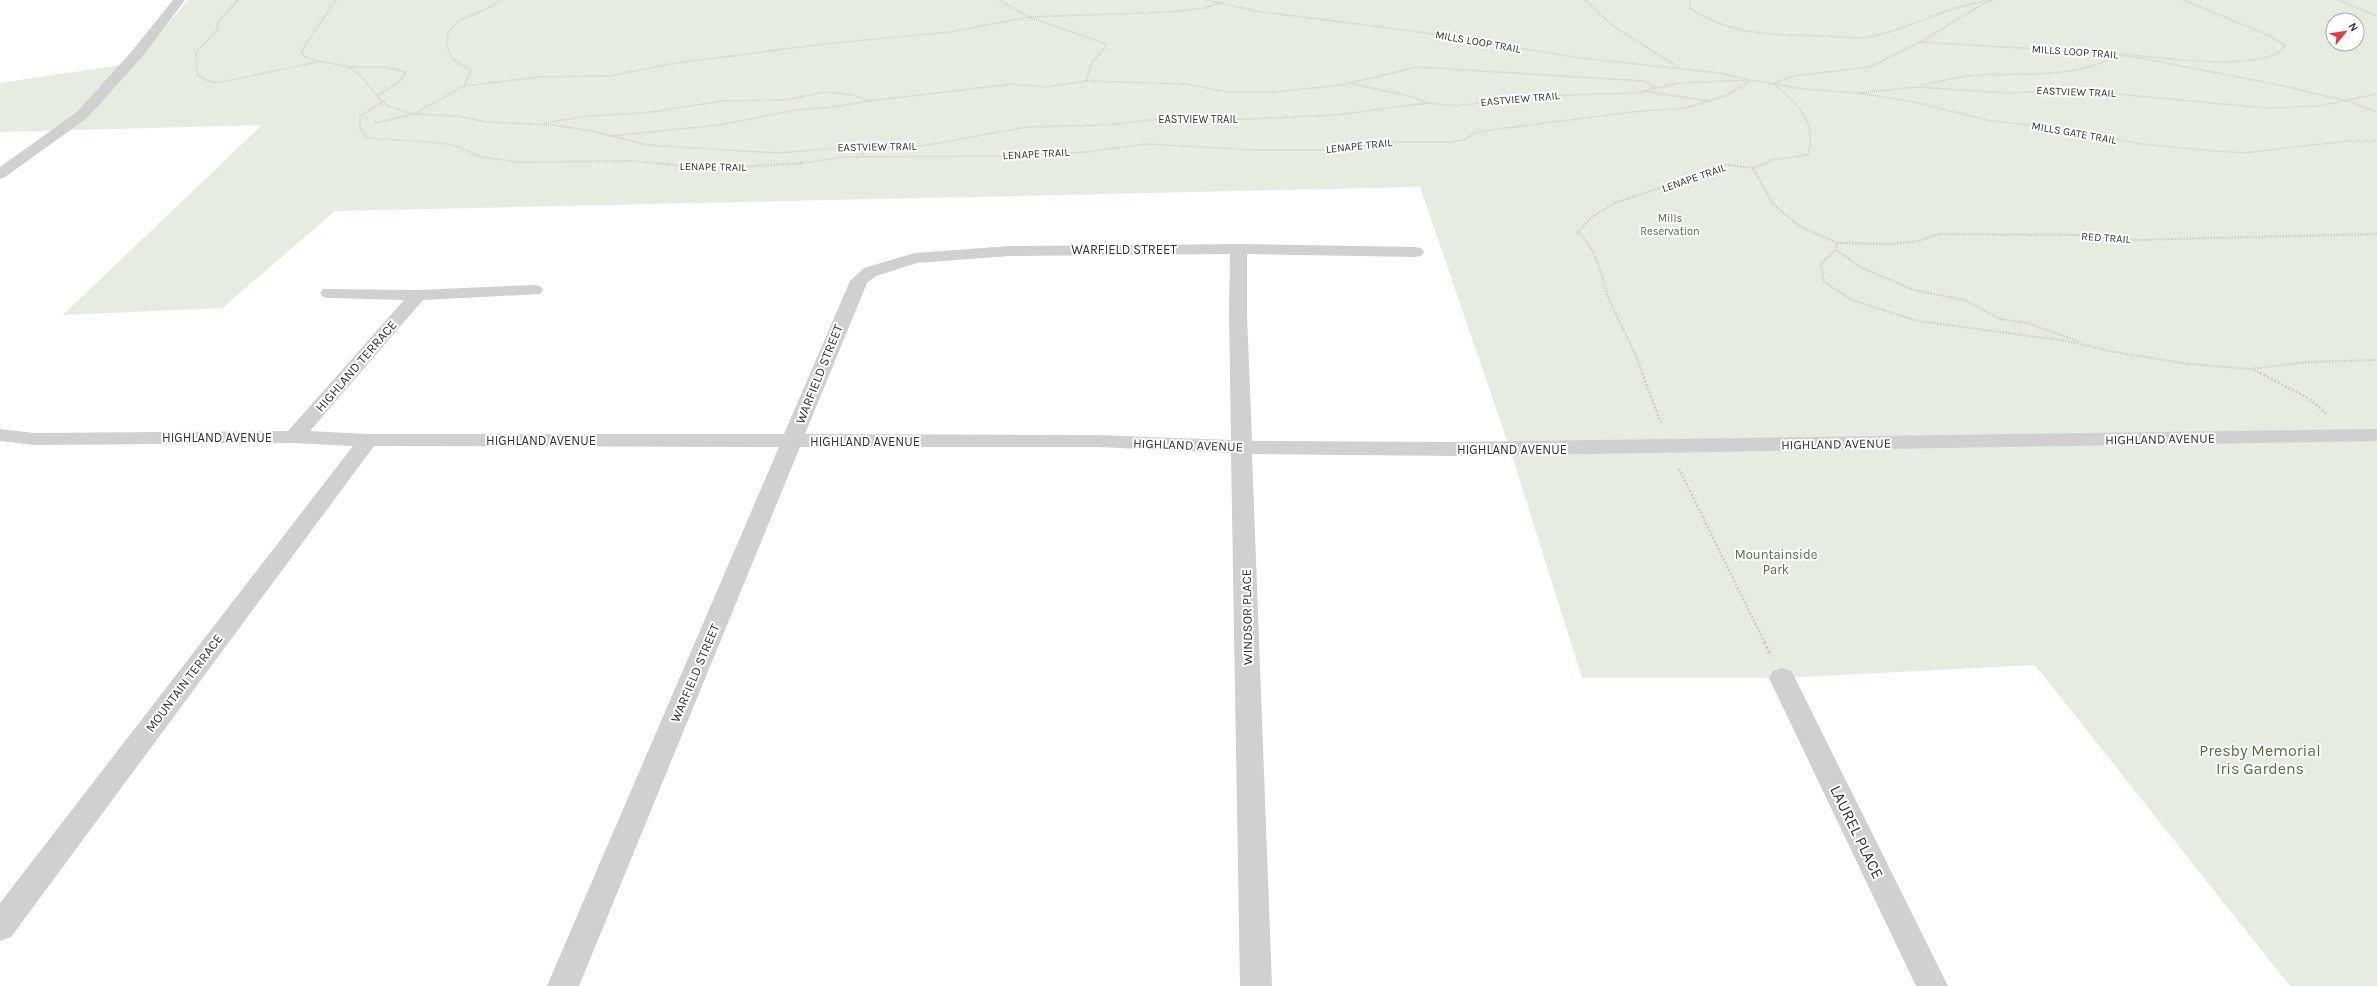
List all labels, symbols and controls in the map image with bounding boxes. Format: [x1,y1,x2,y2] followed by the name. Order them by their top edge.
[2325,12,2365,52] north arrow
[2346,21,2361,34] text: N
[1434,28,1523,56] street label: MILLS LOOP TRAIL
[2031,42,2120,62] street label: MILLS LOOP TRAIL
[2036,84,2117,100] street label: EASTVIEW TRAIL
[1480,89,1561,109] street label: EASTVIEW TRAIL
[1158,113,1239,126] street label: EASTVIEW TRAIL
[2031,119,2118,147] street label: MILLS GATE TRAIL
[1325,136,1394,156] street label: LENAPE TRAIL
[837,140,918,154] street label: EASTVIEW TRAIL
[1002,146,1071,162] street label: LENAPE TRAIL
[679,160,747,174] street label: LENAPE TRAIL
[1660,161,1729,195] street label: LENAPE TRAIL
[1640,212,1700,238] park label: Mills Reservation
[2081,230,2132,246] street label: RED TRAIL
[1071,242,1177,257] street label: WARFIELD STREET
[312,317,400,415] street label: HIGHLAND TERRACE
[792,322,846,426] street label: WARFIELD STREET
[162,430,272,445] street label: HIGHLAND AVENUE
[2105,431,2215,447] street label: HIGHLAND AVENUE
[486,433,596,448] street label: HIGHLAND AVENUE
[810,434,920,449] street label: HIGHLAND AVENUE
[1133,436,1243,454] street label: HIGHLAND AVENUE
[1781,436,1891,452] street label: HIGHLAND AVENUE
[1457,442,1567,457] street label: HIGHLAND AVENUE
[1735,547,1818,577] park label: Mountainside Park
[1239,569,1255,665] street label: WINDSOR PLACE
[667,621,723,725] street label: WARFIELD STREET
[142,631,226,735] street label: MOUNTAIN TERRACE
[2199,741,2321,778] park label: Presby Memorial Iris Gardens
[1826,782,1888,882] street label: LAUREL PLACE

